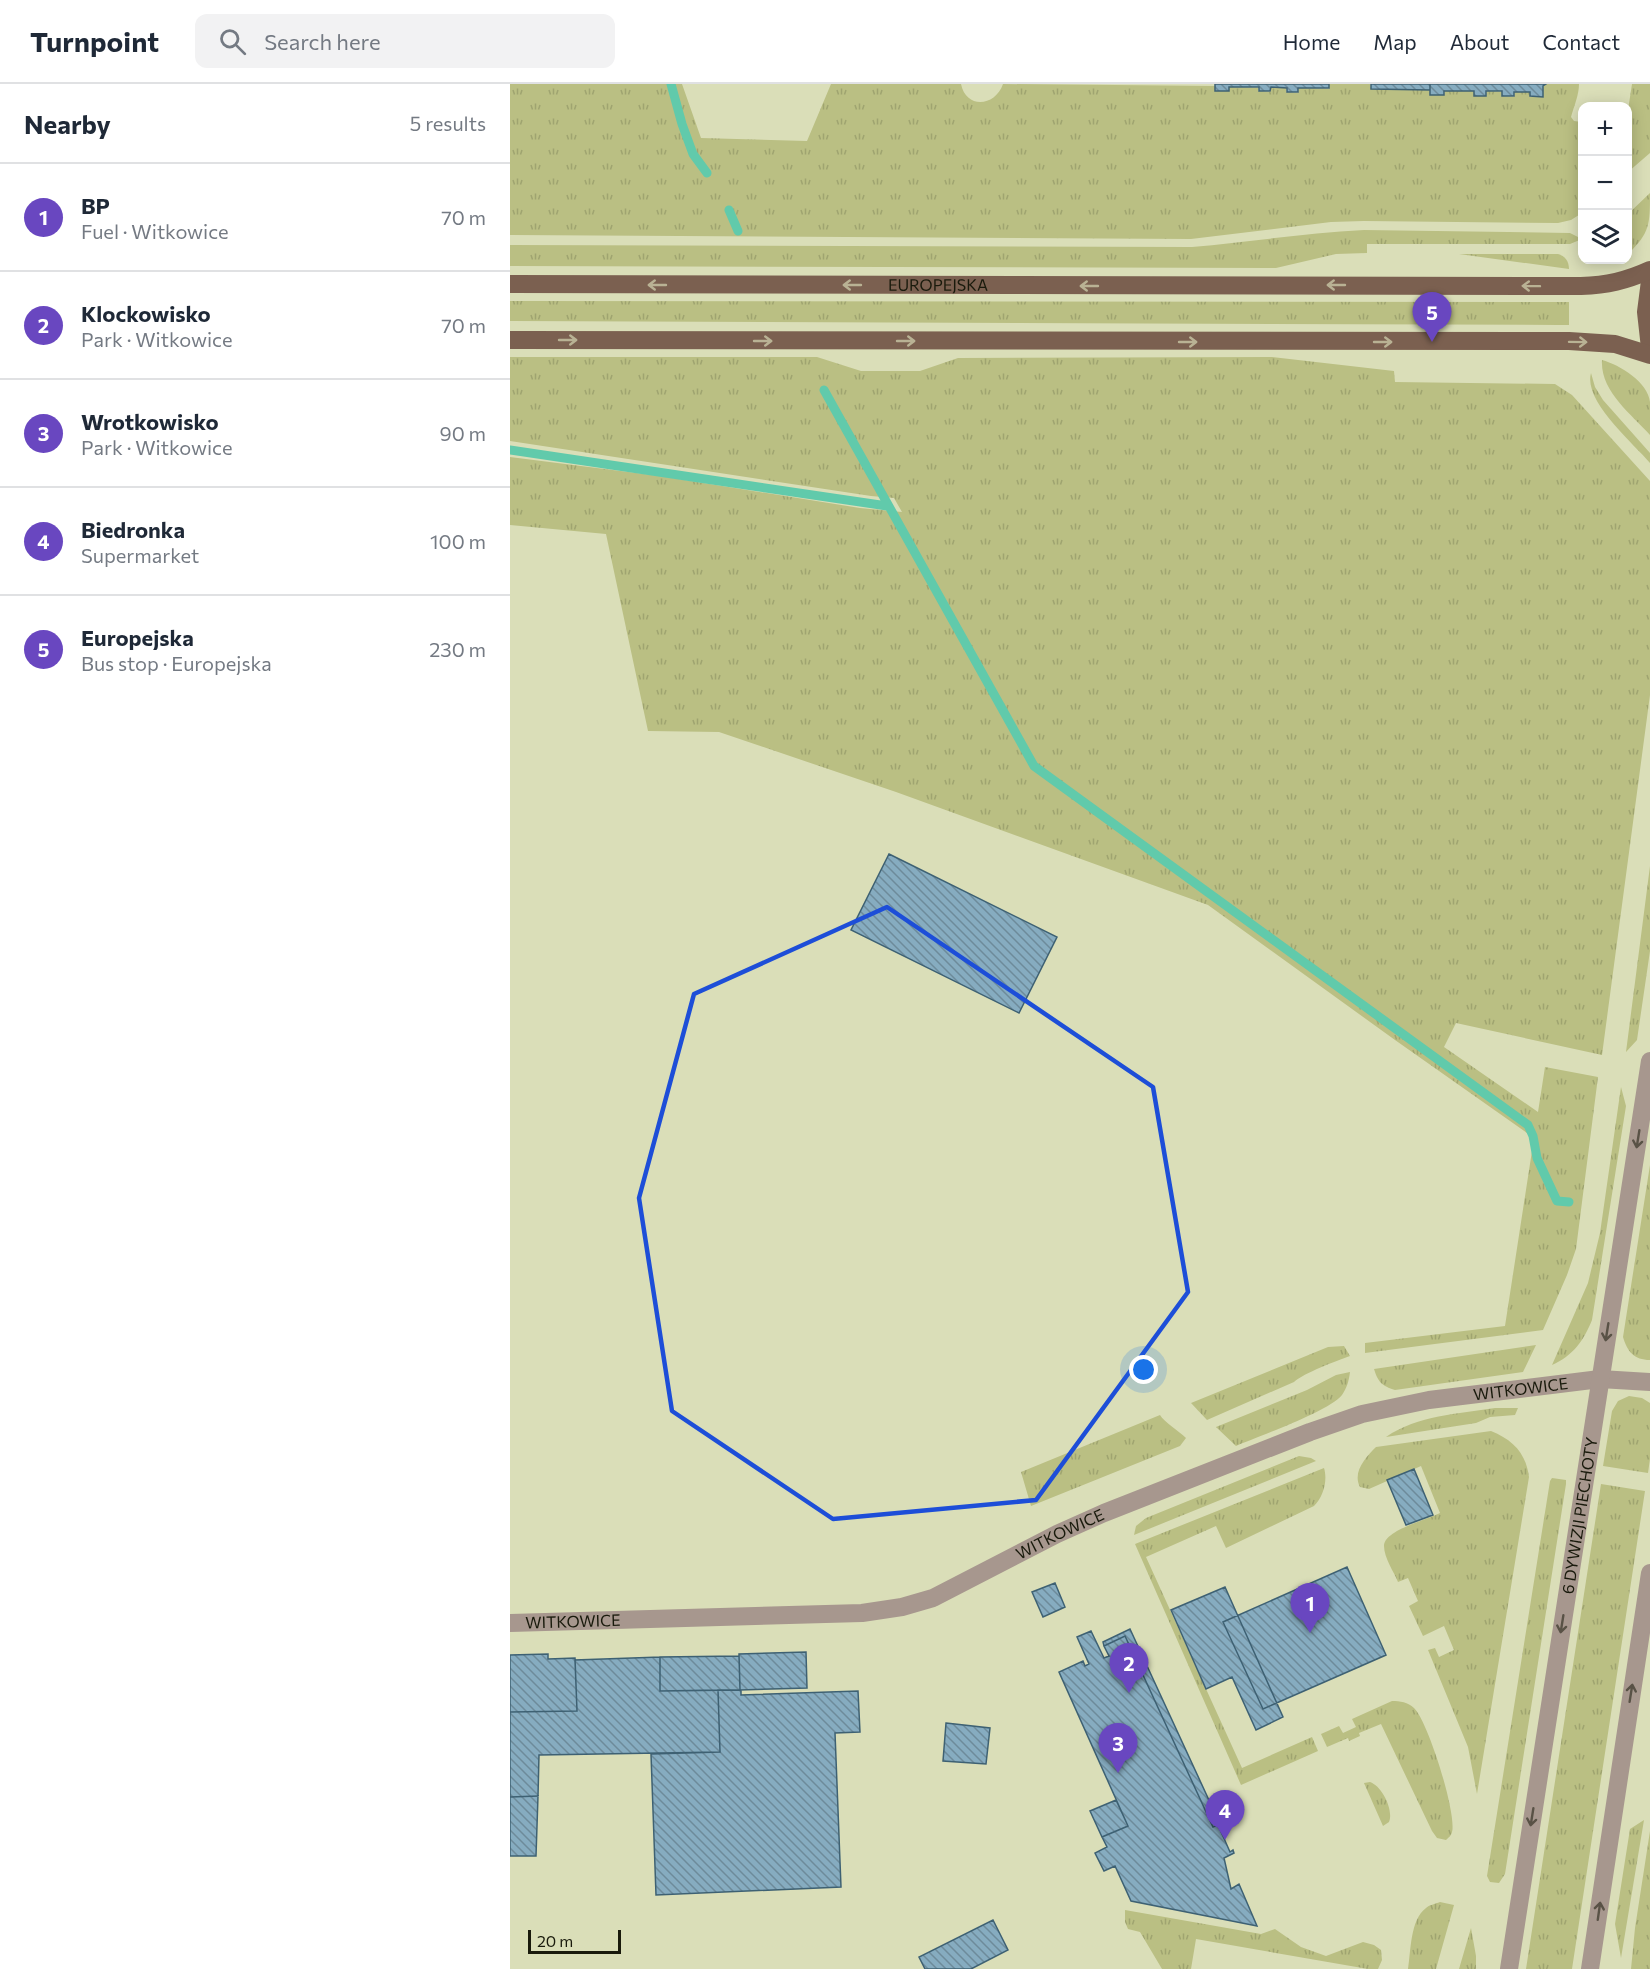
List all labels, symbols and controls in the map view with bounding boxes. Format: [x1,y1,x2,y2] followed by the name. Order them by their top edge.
[195,14,615,68] search box
[30,24,159,58] text: Turnpoint
[216,25,249,58] icon: search
[264,28,381,55] text: Search here
[1283,29,1340,54] text: Home
[1373,29,1417,54] text: Map
[1450,29,1509,54] text: About
[1542,29,1620,54] text: Contact
[1578,102,1632,264] map controls
[1578,102,1632,156] button: +
[24,108,111,139] text: Nearby
[410,111,486,135] text: 5 results
[1578,156,1632,210] button: −
[81,192,110,219] text: BP
[39,205,48,229] text: 1
[441,205,486,229] text: 70 m
[1578,210,1632,264] button: layers
[81,219,229,243] text: Fuel · Witkowice
[888,275,988,294] street label: EUROPEJSKA
[648,279,668,291] one-way arrow
[843,279,863,291] one-way arrow
[1327,279,1347,291] one-way arrow
[1080,280,1100,292] one-way arrow
[1522,280,1542,292] one-way arrow
[1412,292,1452,342] pin: 5
[81,300,211,327] text: Klockowisko
[38,313,49,337] text: 2
[441,313,486,337] text: 70 m
[81,327,233,351] text: Park · Witkowice
[558,334,578,346] one-way arrow
[753,335,773,347] one-way arrow
[895,336,915,347] one-way arrow
[1177,336,1197,348] one-way arrow
[1372,336,1392,348] one-way arrow
[1567,336,1587,347] one-way arrow
[81,408,219,435] text: Wrotkowisko
[38,421,49,445] text: 3
[440,421,486,445] text: 90 m
[81,435,233,459] text: Park · Witkowice
[81,516,185,543] text: Biedronka
[37,529,50,553] text: 4
[430,529,486,553] text: 100 m
[81,543,199,567] text: Supermarket
[81,624,194,651] text: Europejska
[38,637,49,661] text: 5
[429,637,486,661] text: 230 m
[81,651,272,675] text: Bus stop · Europejska
[1632,1129,1643,1149] one-way arrow
[1602,1322,1613,1341] one-way arrow
[1129,1355,1158,1384] your location
[1472,1373,1569,1403] street label: WITKOWICE
[1557,1435,1601,1595] street label: 6 DYWIZJI PIECHOTY
[1012,1504,1107,1563] street label: WITKOWICE
[1290,1584,1330,1633] pin: 1
[525,1610,621,1632] street label: WITKOWICE
[1557,1613,1568,1633] one-way arrow
[1110,1644,1148,1693] pin: 2
[1626,1684,1637,1703] one-way arrow
[1098,1724,1138,1773] pin: 3
[1206,1790,1244,1840] pin: 4
[1527,1806,1538,1826] one-way arrow
[1593,1902,1604,1922] one-way arrow
[528,1927,621,1954] scale bar
[537,1931,573,1950] text: 20 m

